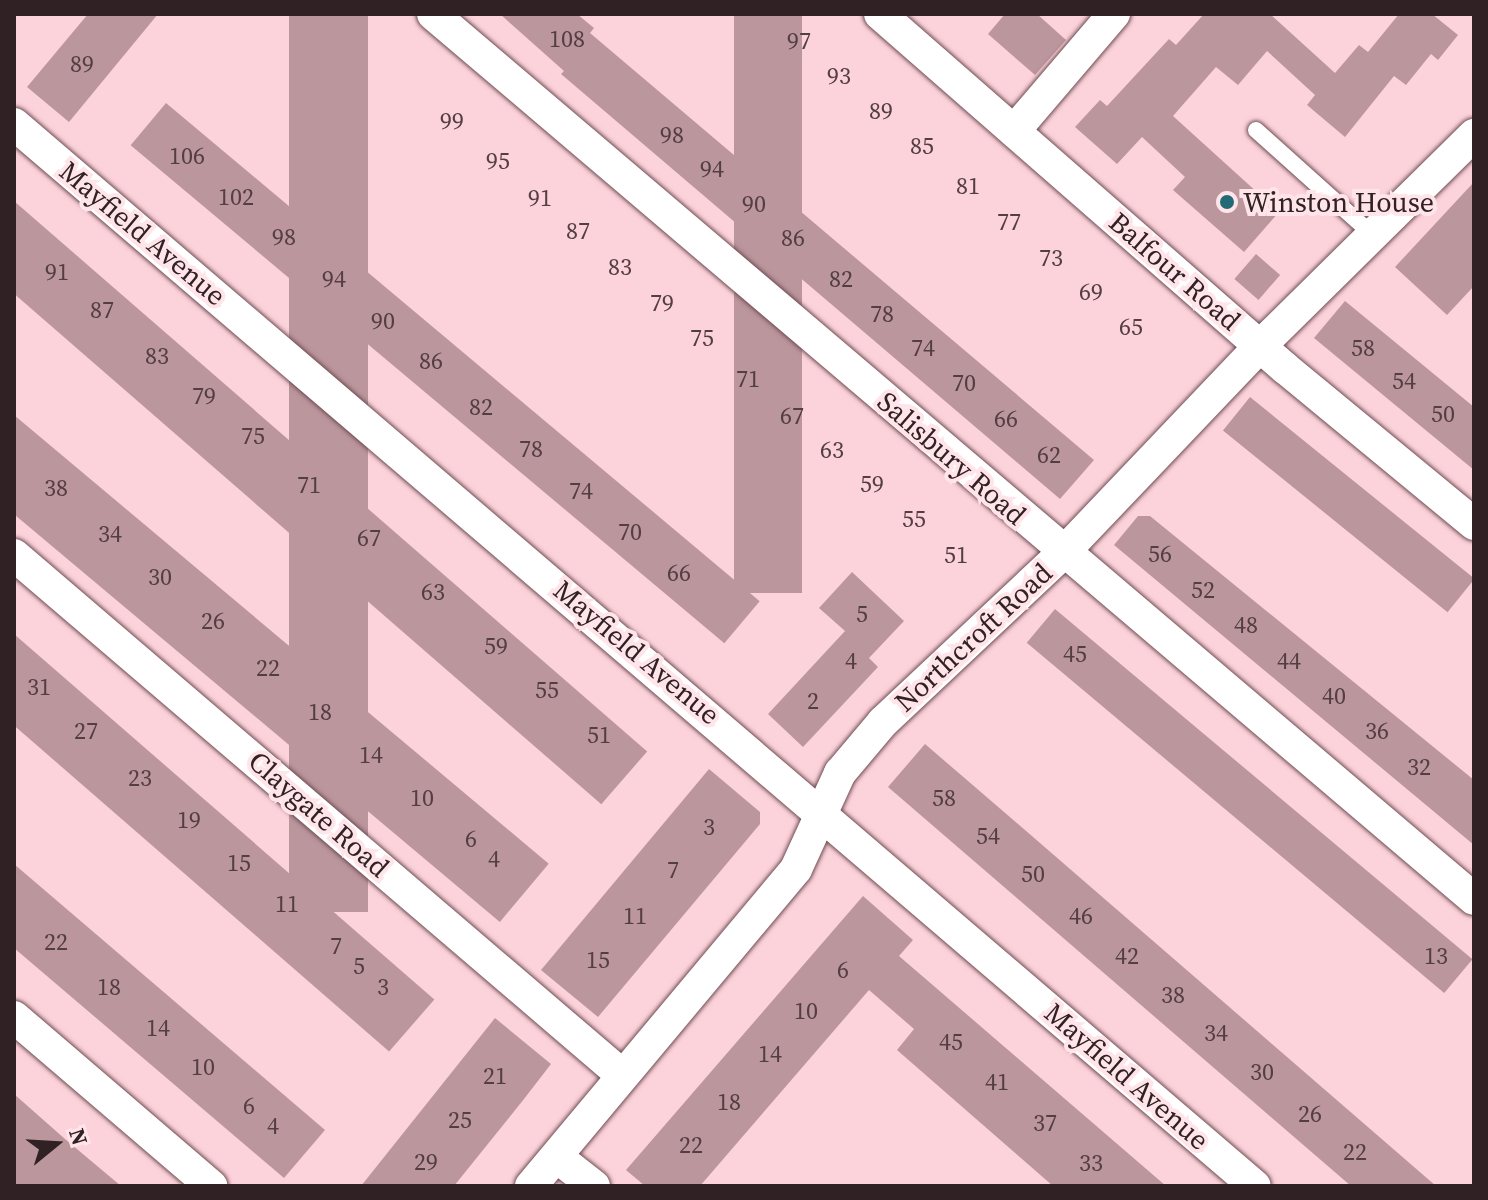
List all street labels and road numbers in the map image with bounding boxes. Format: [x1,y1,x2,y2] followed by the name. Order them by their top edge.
[53,154,233,312] street label: Mayfield Avenue
[1102,205,1248,337] street label: Balfour Road
[871,384,1033,532] street label: Salisbury Road
[887,556,1059,718] street label: Northcroft Road
[547,573,727,731] street label: Mayfield Avenue
[242,744,396,884] street label: Claygate Road
[1038,996,1216,1156] street label: Mayfield Avenue

